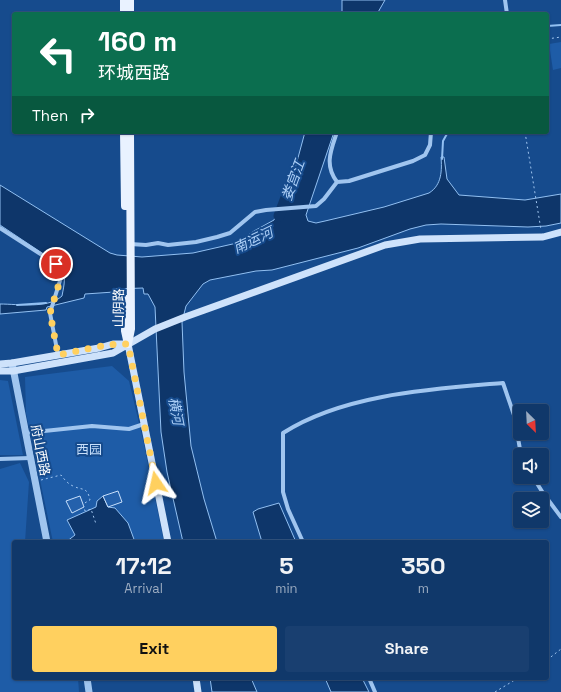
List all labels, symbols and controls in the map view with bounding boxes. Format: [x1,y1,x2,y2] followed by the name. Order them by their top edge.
[98,23,177,59] text: 160 m
[32,28,84,80] icon: left
[98,61,170,84] text: 环城西路
[76,104,98,126] icon: right
[32,106,68,125] text: Then
[277,155,309,203] water label: 娄宫江
[230,222,279,257] water label: 南运河
[39,247,73,281] pin
[45,253,67,275] icon: arrive
[110,288,127,328] street label: 山阴路
[164,396,188,429] water label: 横河
[513,404,549,440] north arrow
[513,404,549,528] map controls
[27,423,54,477] street label: 府山西路
[76,441,102,458] park label: 西园
[513,448,549,484] button: sound
[135,462,177,504] position arrow
[513,492,549,528] button: layers
[115,550,172,581] text: 17:12
[279,550,294,581] text: 5
[401,550,446,581] text: 350
[124,580,163,597] text: Arrival
[275,580,298,597] text: min
[418,580,429,597] text: m
[32,626,277,672] button: Exit
[285,626,529,672] button: Share

